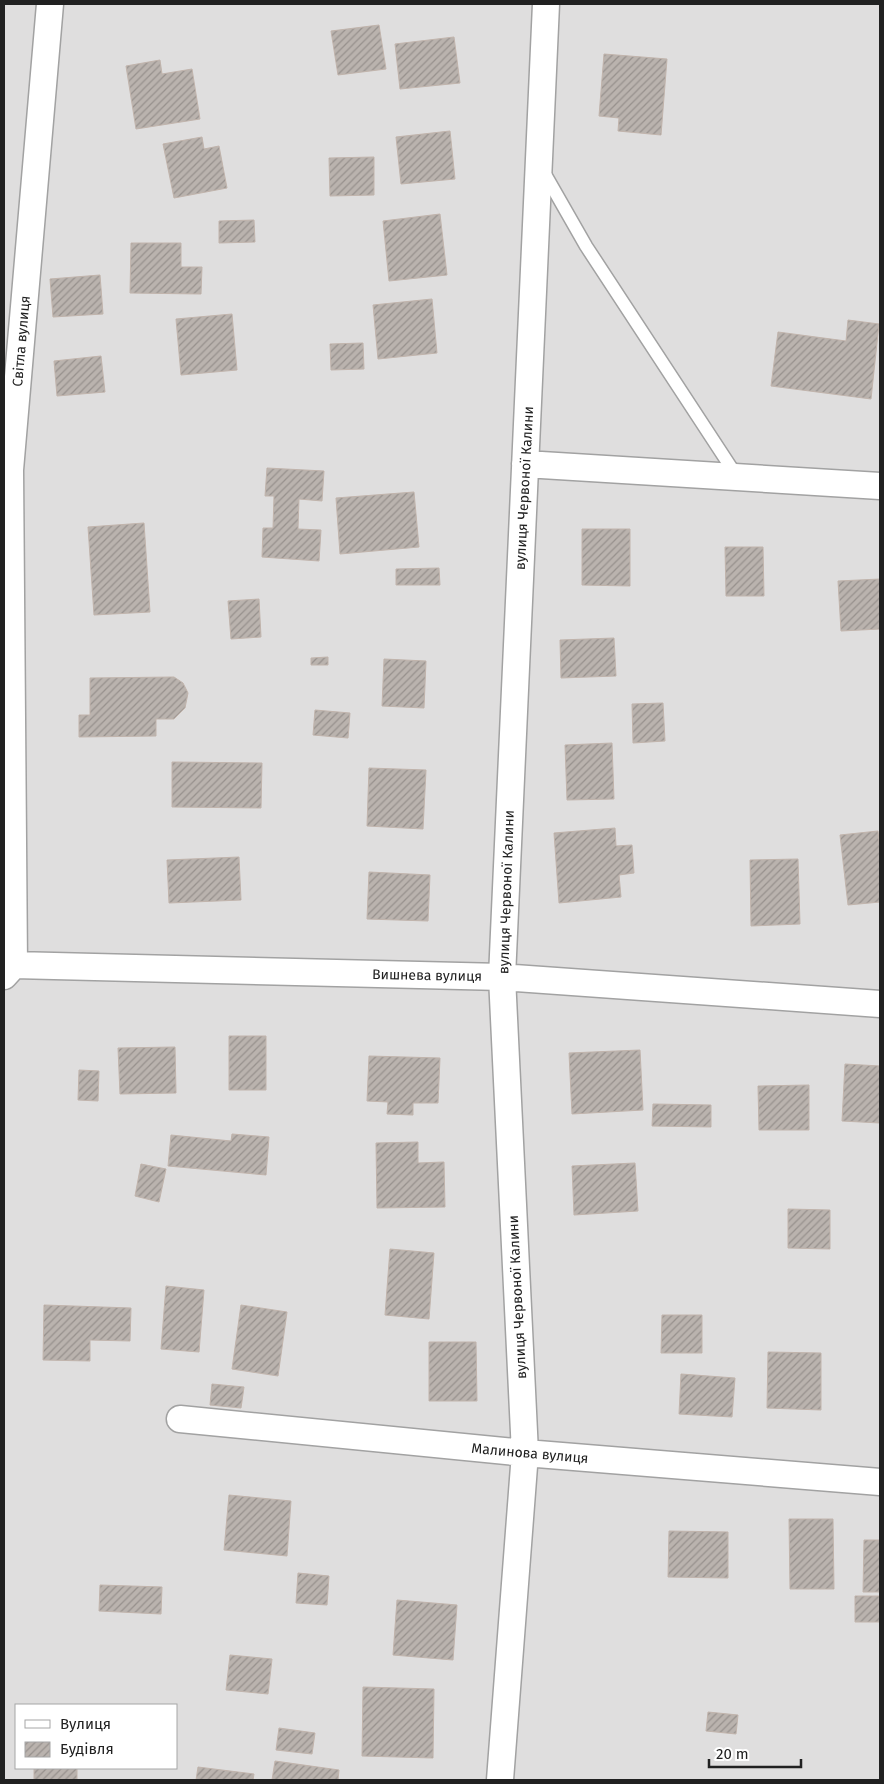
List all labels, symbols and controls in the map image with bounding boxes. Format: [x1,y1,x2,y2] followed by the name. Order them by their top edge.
[9,295,34,387] street label: Світла вулиця
[512,406,537,570] street label: вулиця Червоної Калини
[495,810,518,974] street label: вулиця Червоної Калини
[372,966,482,985] street label: Вишнева вулиця
[505,1215,530,1379] street label: вулиця Червоної Калини
[471,1440,589,1467] street label: Малинова вулиця
[15,1704,178,1769] legend
[60,1715,111,1733] text: Вулиця
[709,1736,802,1768] scale bar
[60,1740,114,1758] text: Будівля
[716,1745,749,1763] text: 20 m

